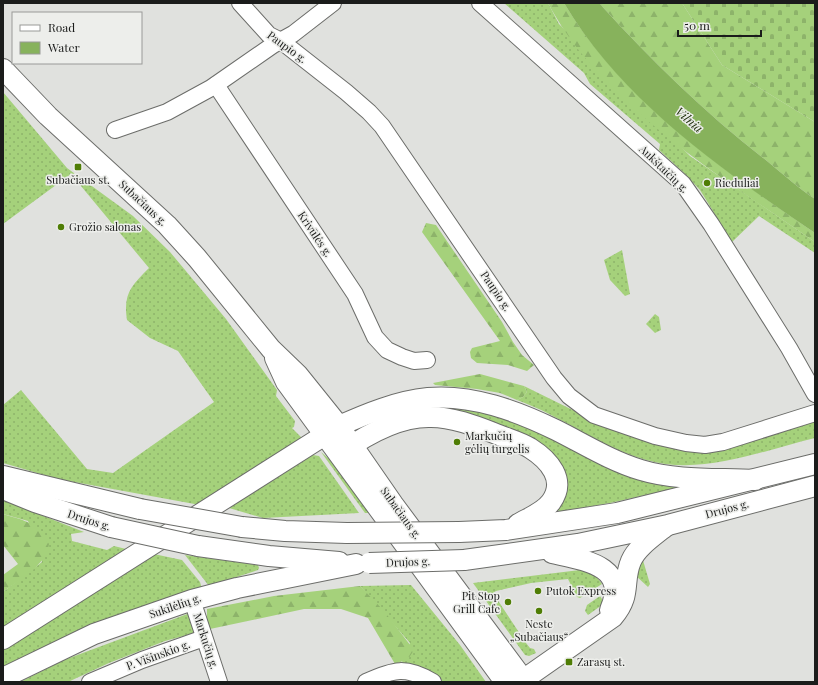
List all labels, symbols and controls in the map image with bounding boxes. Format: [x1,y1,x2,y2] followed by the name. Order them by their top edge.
[12,12,142,64] legend
[678,12,761,38] scale bar
[684,17,710,33] text: 50 m
[48,19,75,35] text: Road
[265,27,310,66] street label: Paupio g.
[47,39,81,55] text: Water
[672,103,707,136] water label: Vilnia
[636,141,692,196] street label: Aukštaičių g.
[73,162,83,172] marker: Subačiaus st.
[46,172,110,187] place label: Subačiaus st.
[715,175,759,190] place label: Rieduliai
[116,176,171,229] street label: Subačiaus g.
[702,178,712,188] marker: Rieduliai
[295,208,336,260] street label: Krivūlės g.
[69,219,141,234] place label: Grožio salonas
[56,222,66,232] marker: Grožio salonas
[478,268,515,314] street label: Paupio g.
[465,428,529,456] place label: Markučių gėlių turgelis
[452,437,462,447] marker: Markučių gėlių turgelis
[378,484,425,542] street label: Subačiaus g.
[703,495,750,522] street label: Drujos g.
[66,506,113,534] street label: Drujos g.
[386,553,431,570] street label: Drujos g.
[546,583,616,598] place label: Putok Express
[533,586,543,596] marker: Putok Express
[453,588,500,616] place label: Pit Stop Grill Cafe
[147,590,203,621] street label: Sukilėlių g.
[503,597,513,607] marker: Pit Stop Grill Cafe
[534,606,544,616] marker: Neste „Subačiaus“
[190,611,223,671] street label: Markučių g.
[510,616,569,644] place label: Neste „Subačiaus“
[124,636,192,673] street label: P. Višinskio g.
[577,654,625,669] place label: Zarasų st.
[564,657,574,667] marker: Zarasų st.

